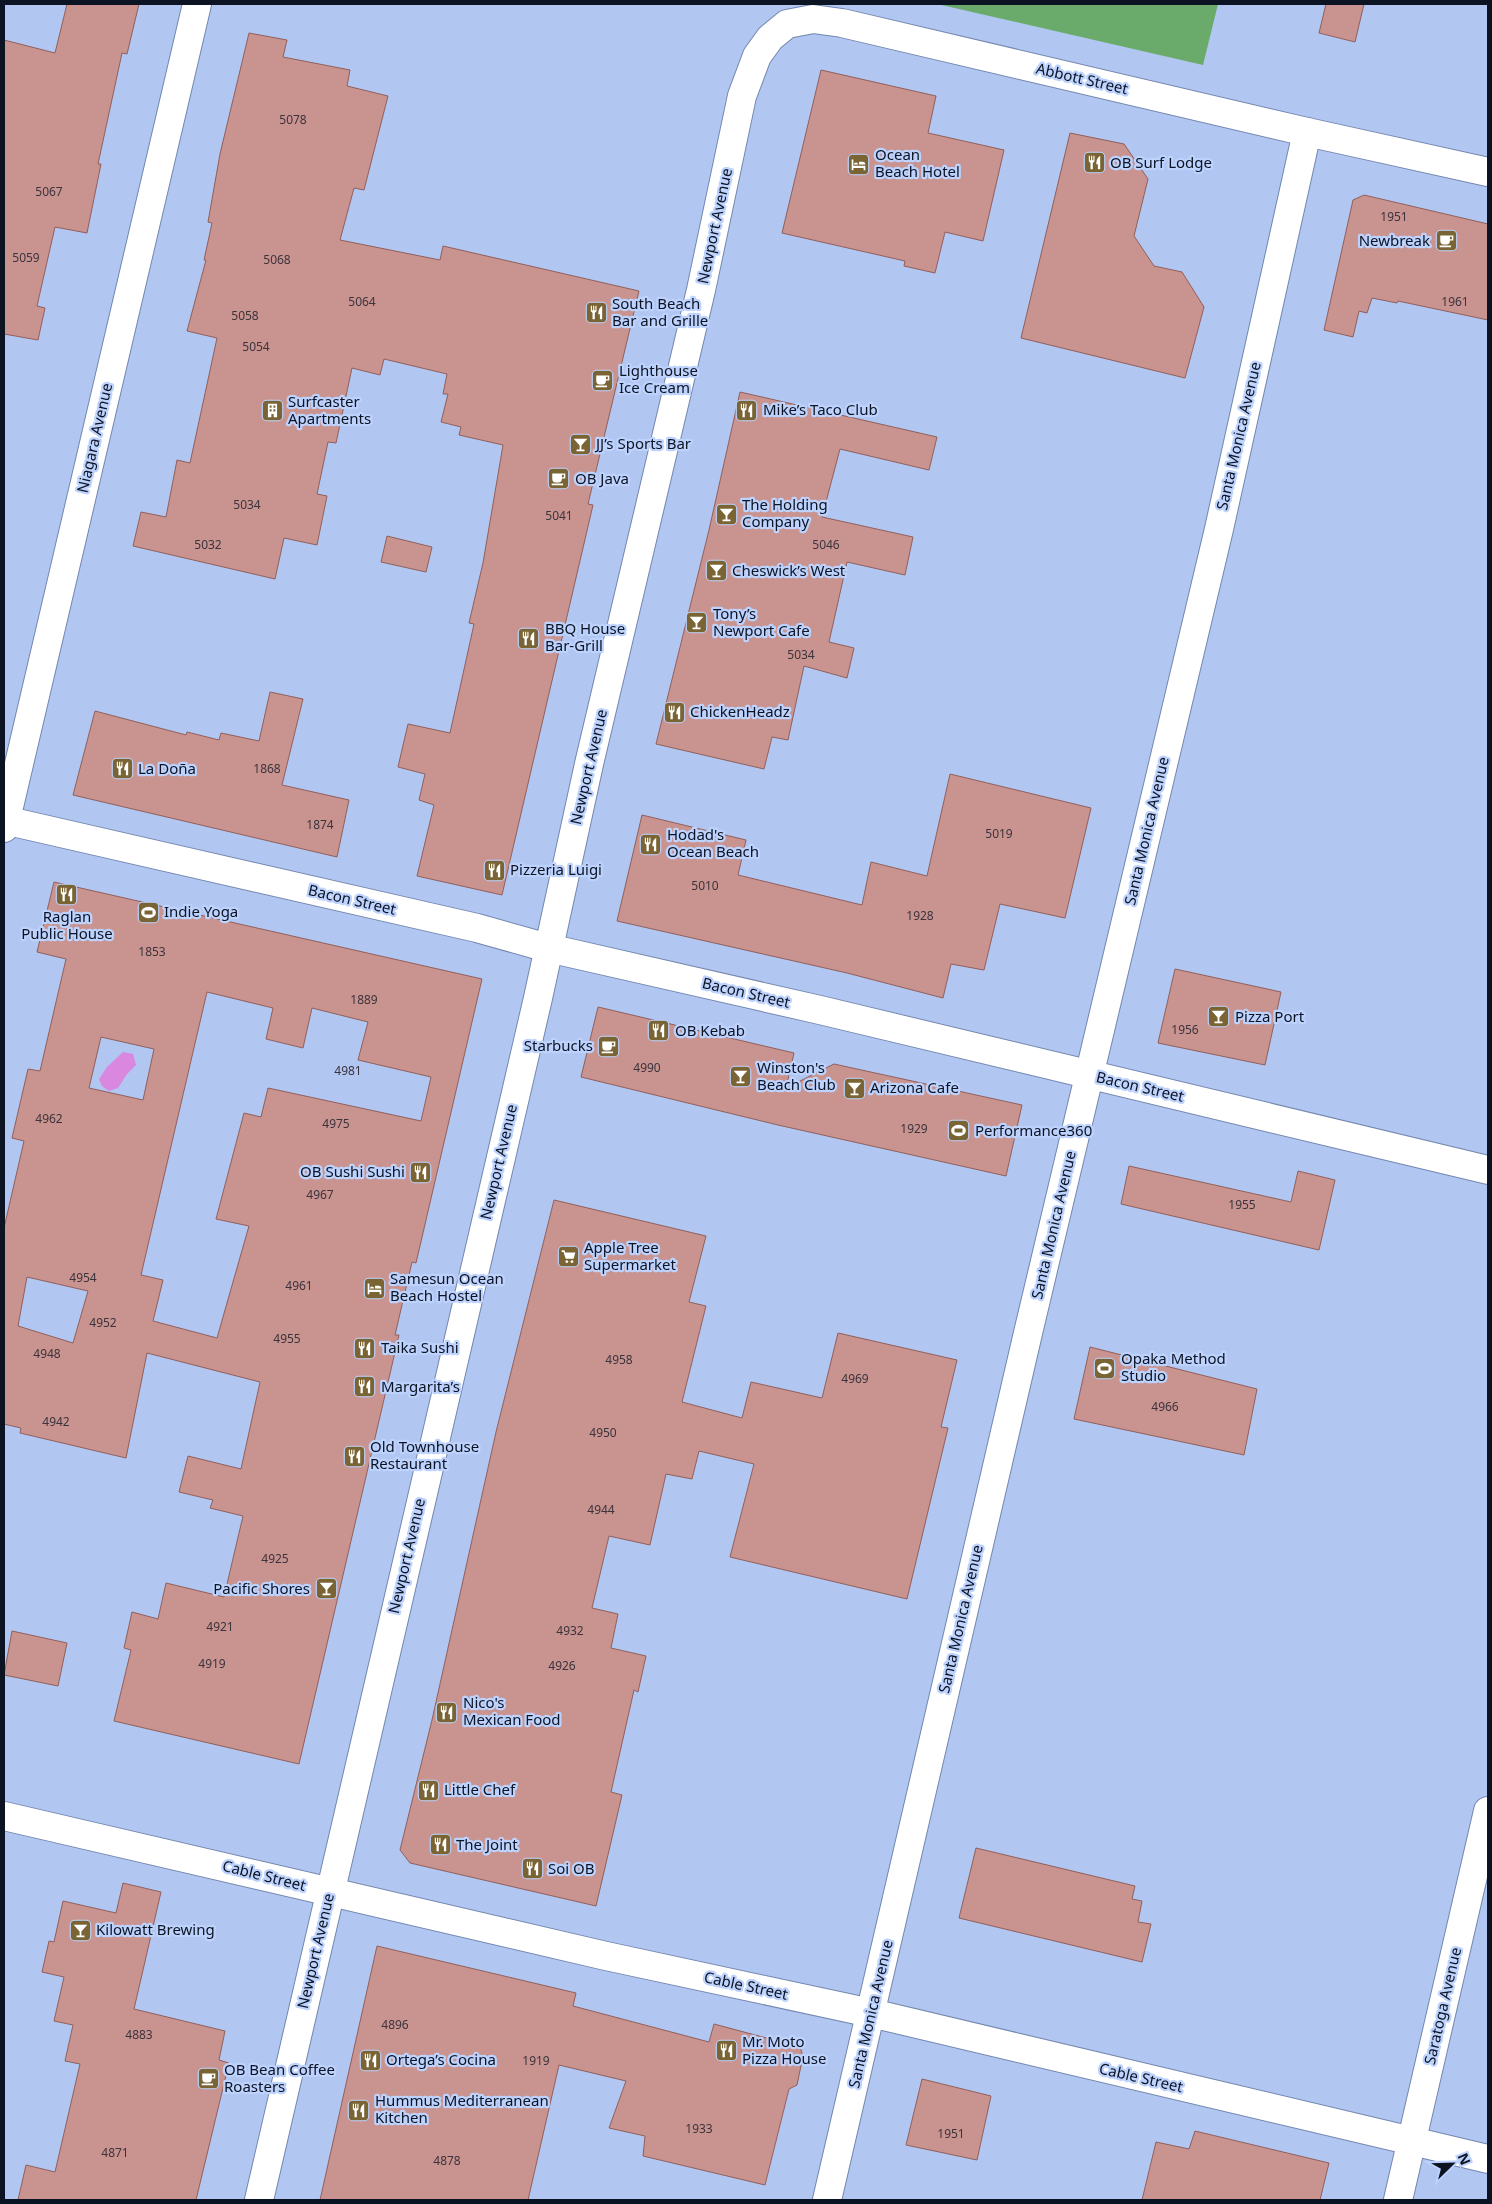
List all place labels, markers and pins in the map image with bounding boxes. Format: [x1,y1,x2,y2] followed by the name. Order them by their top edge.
[875,144,960,181] place label: Ocean Beach Hotel
[1082,151,1106,175] restaurant icon: OB Surf Lodge
[847,152,871,176] hotel icon: Ocean Beach Hotel
[1110,152,1212,172] place label: OB Surf Lodge
[1434,229,1458,253] cafe icon: Newbreak
[1359,230,1430,250] place label: Newbreak
[612,293,708,330] place label: South Beach Bar and Grille
[584,301,608,325] restaurant icon: South Beach Bar and Grille
[619,360,698,397] place label: Lighthouse Ice Cream
[591,368,615,392] cafe icon: Lighthouse Ice Cream
[288,391,371,428] place label: Surfcaster Apartments
[735,398,759,422] restaurant icon: Mike’s Taco Club
[260,399,284,423] building icon: Surfcaster Apartments
[763,399,878,419] place label: Mike’s Taco Club
[568,432,592,456] bar icon: JJ’s Sports Bar
[594,433,691,453] place label: JJ’s Sports Bar
[547,467,571,491] cafe icon: OB Java
[575,468,629,488] place label: OB Java
[742,494,828,531] place label: The Holding Company
[714,502,738,526] bar icon: The Holding Company
[704,559,728,583] bar icon: Cheswick’s West
[732,560,846,580] place label: Cheswick’s West
[713,603,810,640] place label: Tony’s Newport Cafe
[685,611,709,635] bar icon: Tony’s Newport Cafe
[545,618,625,655] place label: BBQ House Bar-Grill
[517,626,541,650] restaurant icon: BBQ House Bar-Grill
[662,700,686,724] restaurant icon: ChickenHeadz
[690,701,790,721] place label: ChickenHeadz
[110,757,134,781] restaurant icon: La Doña
[138,758,196,778] place label: La Doña
[667,824,759,861] place label: Hodad's Ocean Beach
[639,832,663,856] restaurant icon: Hodad's Ocean Beach
[482,858,506,882] restaurant icon: Pizzeria Luigi
[510,859,602,879] place label: Pizzeria Luigi
[55,882,79,906] restaurant icon: Raglan Public House
[136,900,160,924] sports icon: Indie Yoga
[164,901,238,921] place label: Indie Yoga
[21,906,113,943] place label: Raglan Public House
[1207,1005,1231,1029] bar icon: Pizza Port
[1235,1006,1305,1026] place label: Pizza Port
[647,1019,671,1043] restaurant icon: OB Kebab
[675,1020,745,1040] place label: OB Kebab
[597,1034,621,1058] cafe icon: Starbucks
[524,1035,593,1055] place label: Starbucks
[757,1057,836,1094] place label: Winston's Beach Club
[729,1065,753,1089] bar icon: Winston's Beach Club
[842,1076,866,1100] bar icon: Arizona Cafe
[870,1077,959,1097] place label: Arizona Cafe
[947,1119,971,1143] sports icon: Performance360
[975,1120,1092,1140] place label: Performance360
[409,1160,433,1184] restaurant icon: OB Sushi Sushi
[300,1161,405,1181] place label: OB Sushi Sushi
[584,1237,676,1274] place label: Apple Tree Supermarket
[556,1245,580,1269] supermarket icon: Apple Tree Supermarket
[390,1268,504,1305] place label: Samesun Ocean Beach Hostel
[362,1276,386,1300] hotel icon: Samesun Ocean Beach Hostel
[353,1336,377,1360] restaurant icon: Taika Sushi
[381,1337,459,1357] place label: Taika Sushi
[1121,1348,1226,1385] place label: Opaka Method Studio
[1093,1356,1117,1380] sports icon: Opaka Method Studio
[353,1375,377,1399] restaurant icon: Margarita’s
[381,1376,460,1396] place label: Margarita’s
[370,1436,479,1473] place label: Old Townhouse Restaurant
[342,1444,366,1468] restaurant icon: Old Townhouse Restaurant
[314,1577,338,1601] bar icon: Pacific Shores
[213,1578,310,1598] place label: Pacific Shores
[463,1692,561,1729] place label: Nico's Mexican Food
[435,1700,459,1724] restaurant icon: Nico's Mexican Food
[416,1778,440,1802] restaurant icon: Little Chef
[444,1779,516,1799] place label: Little Chef
[428,1833,452,1857] restaurant icon: The Joint
[456,1834,518,1854] place label: The Joint
[520,1857,544,1881] restaurant icon: Soi OB
[548,1858,595,1878] place label: Soi OB
[68,1918,92,1942] bar icon: Kilowatt Brewing
[96,1919,215,1939] place label: Kilowatt Brewing
[742,2031,826,2068] place label: Mr. Moto Pizza House
[714,2039,738,2063] restaurant icon: Mr. Moto Pizza House
[358,2048,382,2072] restaurant icon: Ortega’s Cocina
[386,2049,496,2069] place label: Ortega’s Cocina
[224,2059,335,2096] place label: OB Bean Coffee Roasters
[196,2067,220,2091] cafe icon: OB Bean Coffee Roasters
[375,2090,549,2127] place label: Hummus Mediterranean Kitchen
[347,2098,371,2122] restaurant icon: Hummus Mediterranean Kitchen

